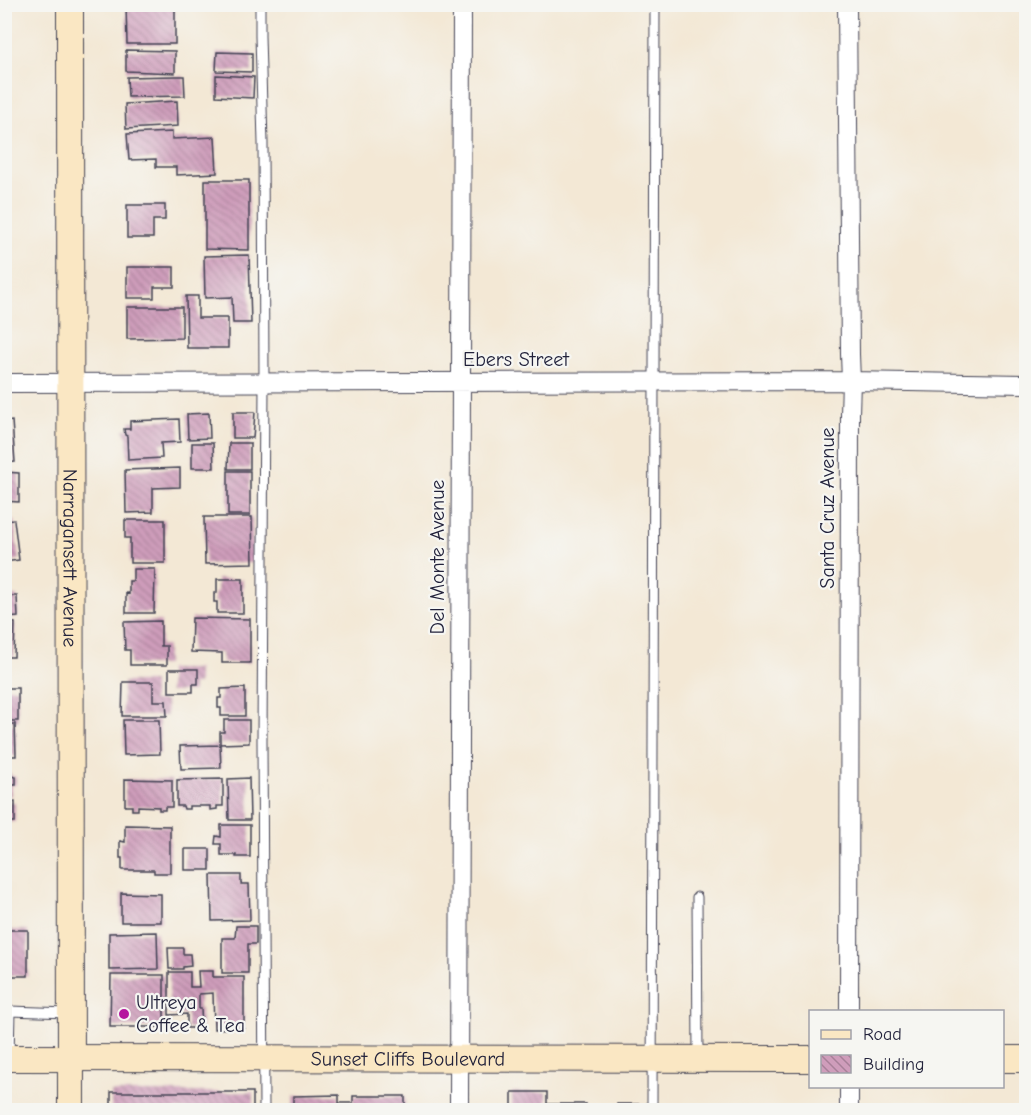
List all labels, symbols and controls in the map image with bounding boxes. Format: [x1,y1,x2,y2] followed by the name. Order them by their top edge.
[463,348,570,371] street label: Ebers Street
[816,427,839,589] street label: Santa Cruz Avenue
[59,469,82,647] street label: Narragansett Avenue
[426,480,449,634] street label: Del Monte Avenue
[136,991,245,1037] place label: Ultreya Coffee & Tea
[117,1007,131,1021] marker: Ultreya Coffee & Tea
[809,1010,1004,1088] legend
[863,1024,902,1045] text: Road
[311,1047,505,1070] street label: Sunset Cliffs Boulevard
[863,1054,925,1075] text: Building

